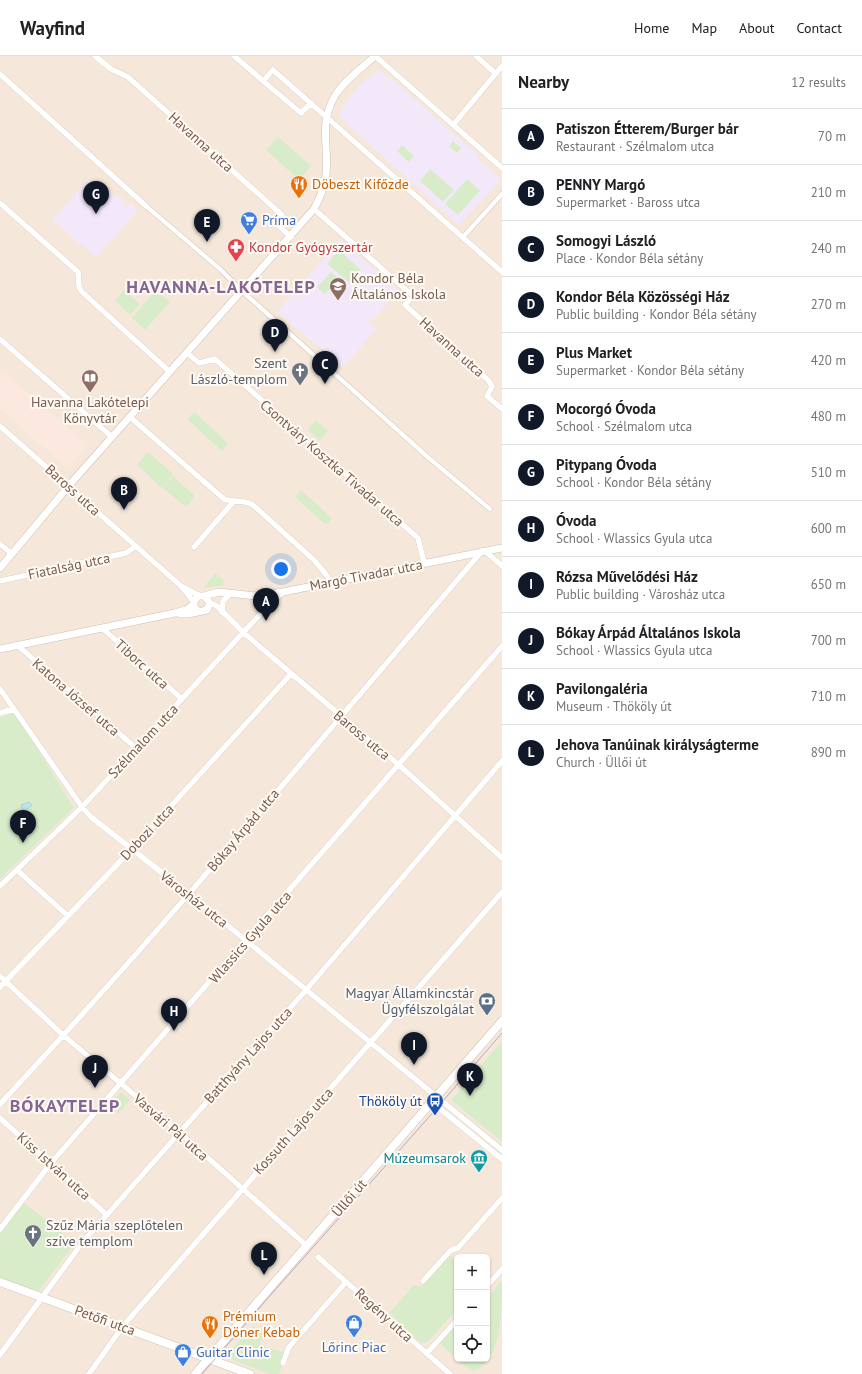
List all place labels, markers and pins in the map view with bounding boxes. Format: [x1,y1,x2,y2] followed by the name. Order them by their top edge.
[289,174,309,199] restaurant icon: Döbeszt Kifőzde
[312,175,409,193] place label: Döbeszt Kifőzde
[83,181,109,214] pin: G
[194,209,220,242] pin: E
[239,210,259,235] supermarket icon: Príma
[262,211,296,229] place label: Príma
[226,237,246,262] pharmacy icon: Kondor Gyógyszertár
[249,238,373,256] place label: Kondor Gyógyszertár
[351,269,446,303] place label: Kondor Béla Általános Iskola
[328,276,348,301] school or university icon: Kondor Béla Általános Iskola
[262,319,288,352] pin: D
[312,351,338,384] pin: C
[190,354,287,388] place label: Szent László-templom
[290,361,310,386] church icon: Szent László-templom
[80,368,100,393] library icon: Havanna Lakótelepi Könyvtár
[31,393,149,427] place label: Havanna Lakótelepi Könyvtár
[111,477,137,510] pin: B
[253,588,279,621] pin: A
[10,810,36,843] pin: F
[345,984,474,1018] place label: Magyar Államkincstár Ügyfélszolgálat
[477,991,497,1016] bank icon: Magyar Államkincstár Ügyfélszolgálat
[161,998,187,1031] pin: H
[401,1032,427,1065] pin: I
[82,1055,108,1088] pin: J
[457,1063,483,1096] pin: K
[425,1091,445,1116] bus stop icon: Thököly út
[359,1092,422,1110] place label: Thököly út
[469,1148,489,1173] museum icon: Múzeumsarok
[384,1149,466,1167] place label: Múzeumsarok
[46,1216,183,1250] place label: Szűz Mária szeplőtelen szíve templom
[23,1223,43,1248] church icon: Szűz Mária szeplőtelen szíve templom
[251,1242,277,1275] pin: L
[223,1307,300,1341] place label: Prémium Döner Kebab
[344,1313,364,1338] shop icon: Lőrinc Piac
[200,1314,220,1339] restaurant icon: Prémium Döner Kebab
[322,1338,386,1356] place label: Lőrinc Piac
[173,1342,193,1367] shop icon: Guitar Clinic
[196,1343,270,1361] place label: Guitar Clinic

